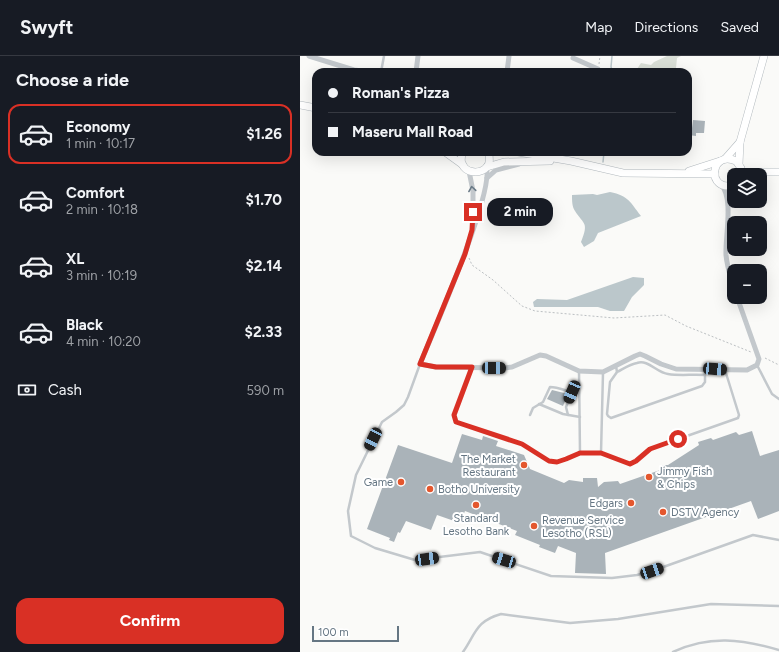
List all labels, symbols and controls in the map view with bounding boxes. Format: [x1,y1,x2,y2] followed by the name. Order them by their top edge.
[20,16,73,39] text: Swyft
[585,19,613,36] text: Map
[635,19,698,36] text: Directions
[720,19,759,36] text: Saved
[16,69,129,91] text: Choose a ride
[352,84,450,102] text: Roman's Pizza
[18,116,54,152] icon: car
[66,118,131,136] text: Economy
[352,123,473,141] text: Maseru Mall Road
[246,125,282,143] text: $1.26
[66,136,135,151] text: 1 min · 10:17
[727,168,767,304] map controls
[727,168,767,208] button: layers
[18,182,54,218] icon: car
[66,184,125,202] text: Comfort
[468,186,477,192] one-way arrow
[246,191,282,209] text: $1.70
[487,198,553,226] callout: 2 min
[66,202,138,217] text: 2 min · 10:18
[464,203,482,221] route end
[504,204,536,219] text: 2 min
[727,216,767,256] button: +
[18,248,54,284] icon: car
[66,250,84,268] text: XL
[245,257,282,275] text: $2.14
[727,264,767,304] button: −
[66,268,137,283] text: 3 min · 10:19
[18,314,54,350] icon: car
[66,316,103,334] text: Black
[245,323,282,341] text: $2.33
[66,334,141,349] text: 4 min · 10:20
[482,362,506,374] car
[703,362,727,376] car
[16,379,38,401] icon: cash
[562,379,582,405] car
[48,381,82,399] text: Cash
[247,383,284,398] text: 590 m
[362,426,384,452] car
[669,430,687,448] route start
[461,453,516,479] place label: The Market Restaurant
[519,460,529,470] marker: The Market Restaurant
[657,465,712,491] place label: Jimmy Fish & Chips
[644,472,654,482] marker: Jimmy Fish & Chips
[364,476,393,489] place label: Game
[396,477,406,487] marker: Game
[438,483,520,496] place label: Botho University
[425,484,435,494] marker: Botho University
[589,497,623,510] place label: Edgars
[626,498,636,508] marker: Edgars
[471,500,481,510] marker: Standard Lesotho Bank
[671,506,740,519] place label: DSTV Agency
[658,507,668,517] marker: DSTV Agency
[443,512,510,538] place label: Standard Lesotho Bank
[542,514,624,540] place label: Revenue Service Lesotho (RSL)
[529,521,539,531] marker: Revenue Service Lesotho (RSL)
[414,551,440,567] car
[491,551,517,569] car
[639,561,665,581] car
[16,598,284,644] button: Confirm
[312,624,399,643] scale bar
[318,626,349,639] text: 100 m

